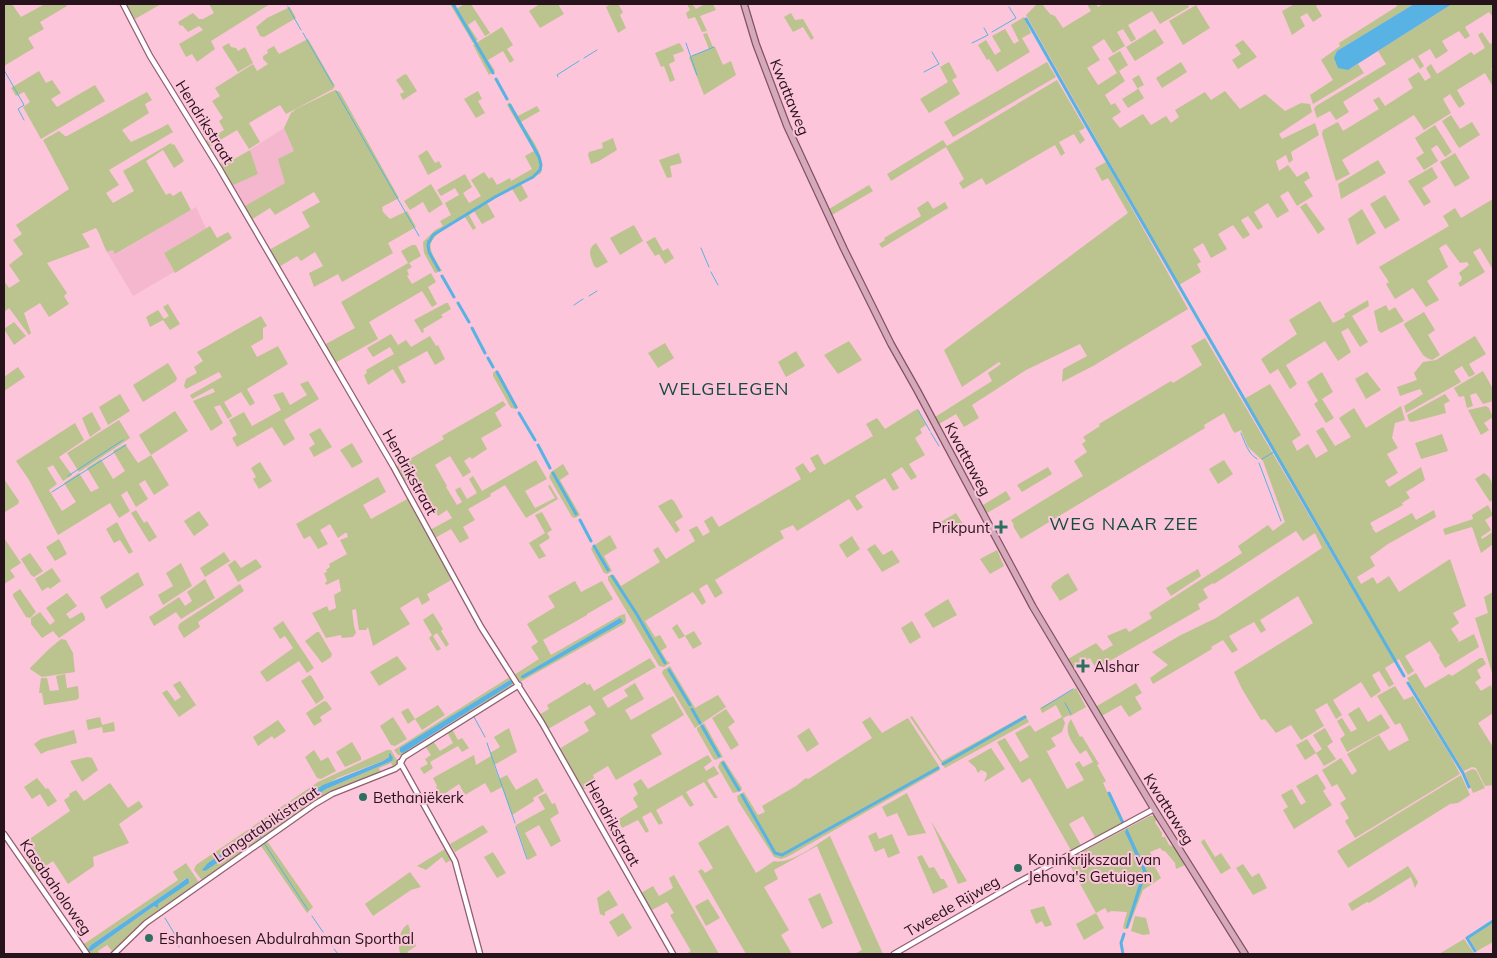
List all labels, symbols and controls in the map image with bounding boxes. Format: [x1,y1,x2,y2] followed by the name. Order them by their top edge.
[766,56,814,138] street label: Kwattaweg
[172,77,238,167] street label: Hendrikstraat
[658,377,790,400] district label: WELGELEGEN
[941,419,995,499] street label: Kwattaweg
[379,426,441,518] street label: Hendrikstraat
[1049,512,1199,535] district label: WEG NAAR ZEE
[932,518,990,537] place label: Prikpunt
[994,520,1008,534] marker: Prikpunt
[1094,657,1140,676] place label: Alshar
[1076,659,1090,673] marker: Alshar
[1140,770,1198,848] street label: Kwattaweg
[582,777,644,869] street label: Hendrikstraat
[210,782,322,866] street label: Langatabikistraat
[373,788,464,807] place label: Bethaniëkerk
[357,791,369,803] marker: Bethaniëkerk
[16,835,96,939] street label: Kasabaholoweg
[1028,850,1161,886] place label: Koninkrijkszaal van Jehova's Getuigen
[1012,862,1024,874] marker: Koninkrijkszaal van Jehova's Getuigen
[901,871,1003,941] street label: Tweede Rijweg
[159,929,414,948] place label: Eshanhoesen Abdulrahman Sporthal
[143,932,155,944] marker: Eshanhoesen Abdulrahman Sporthal

